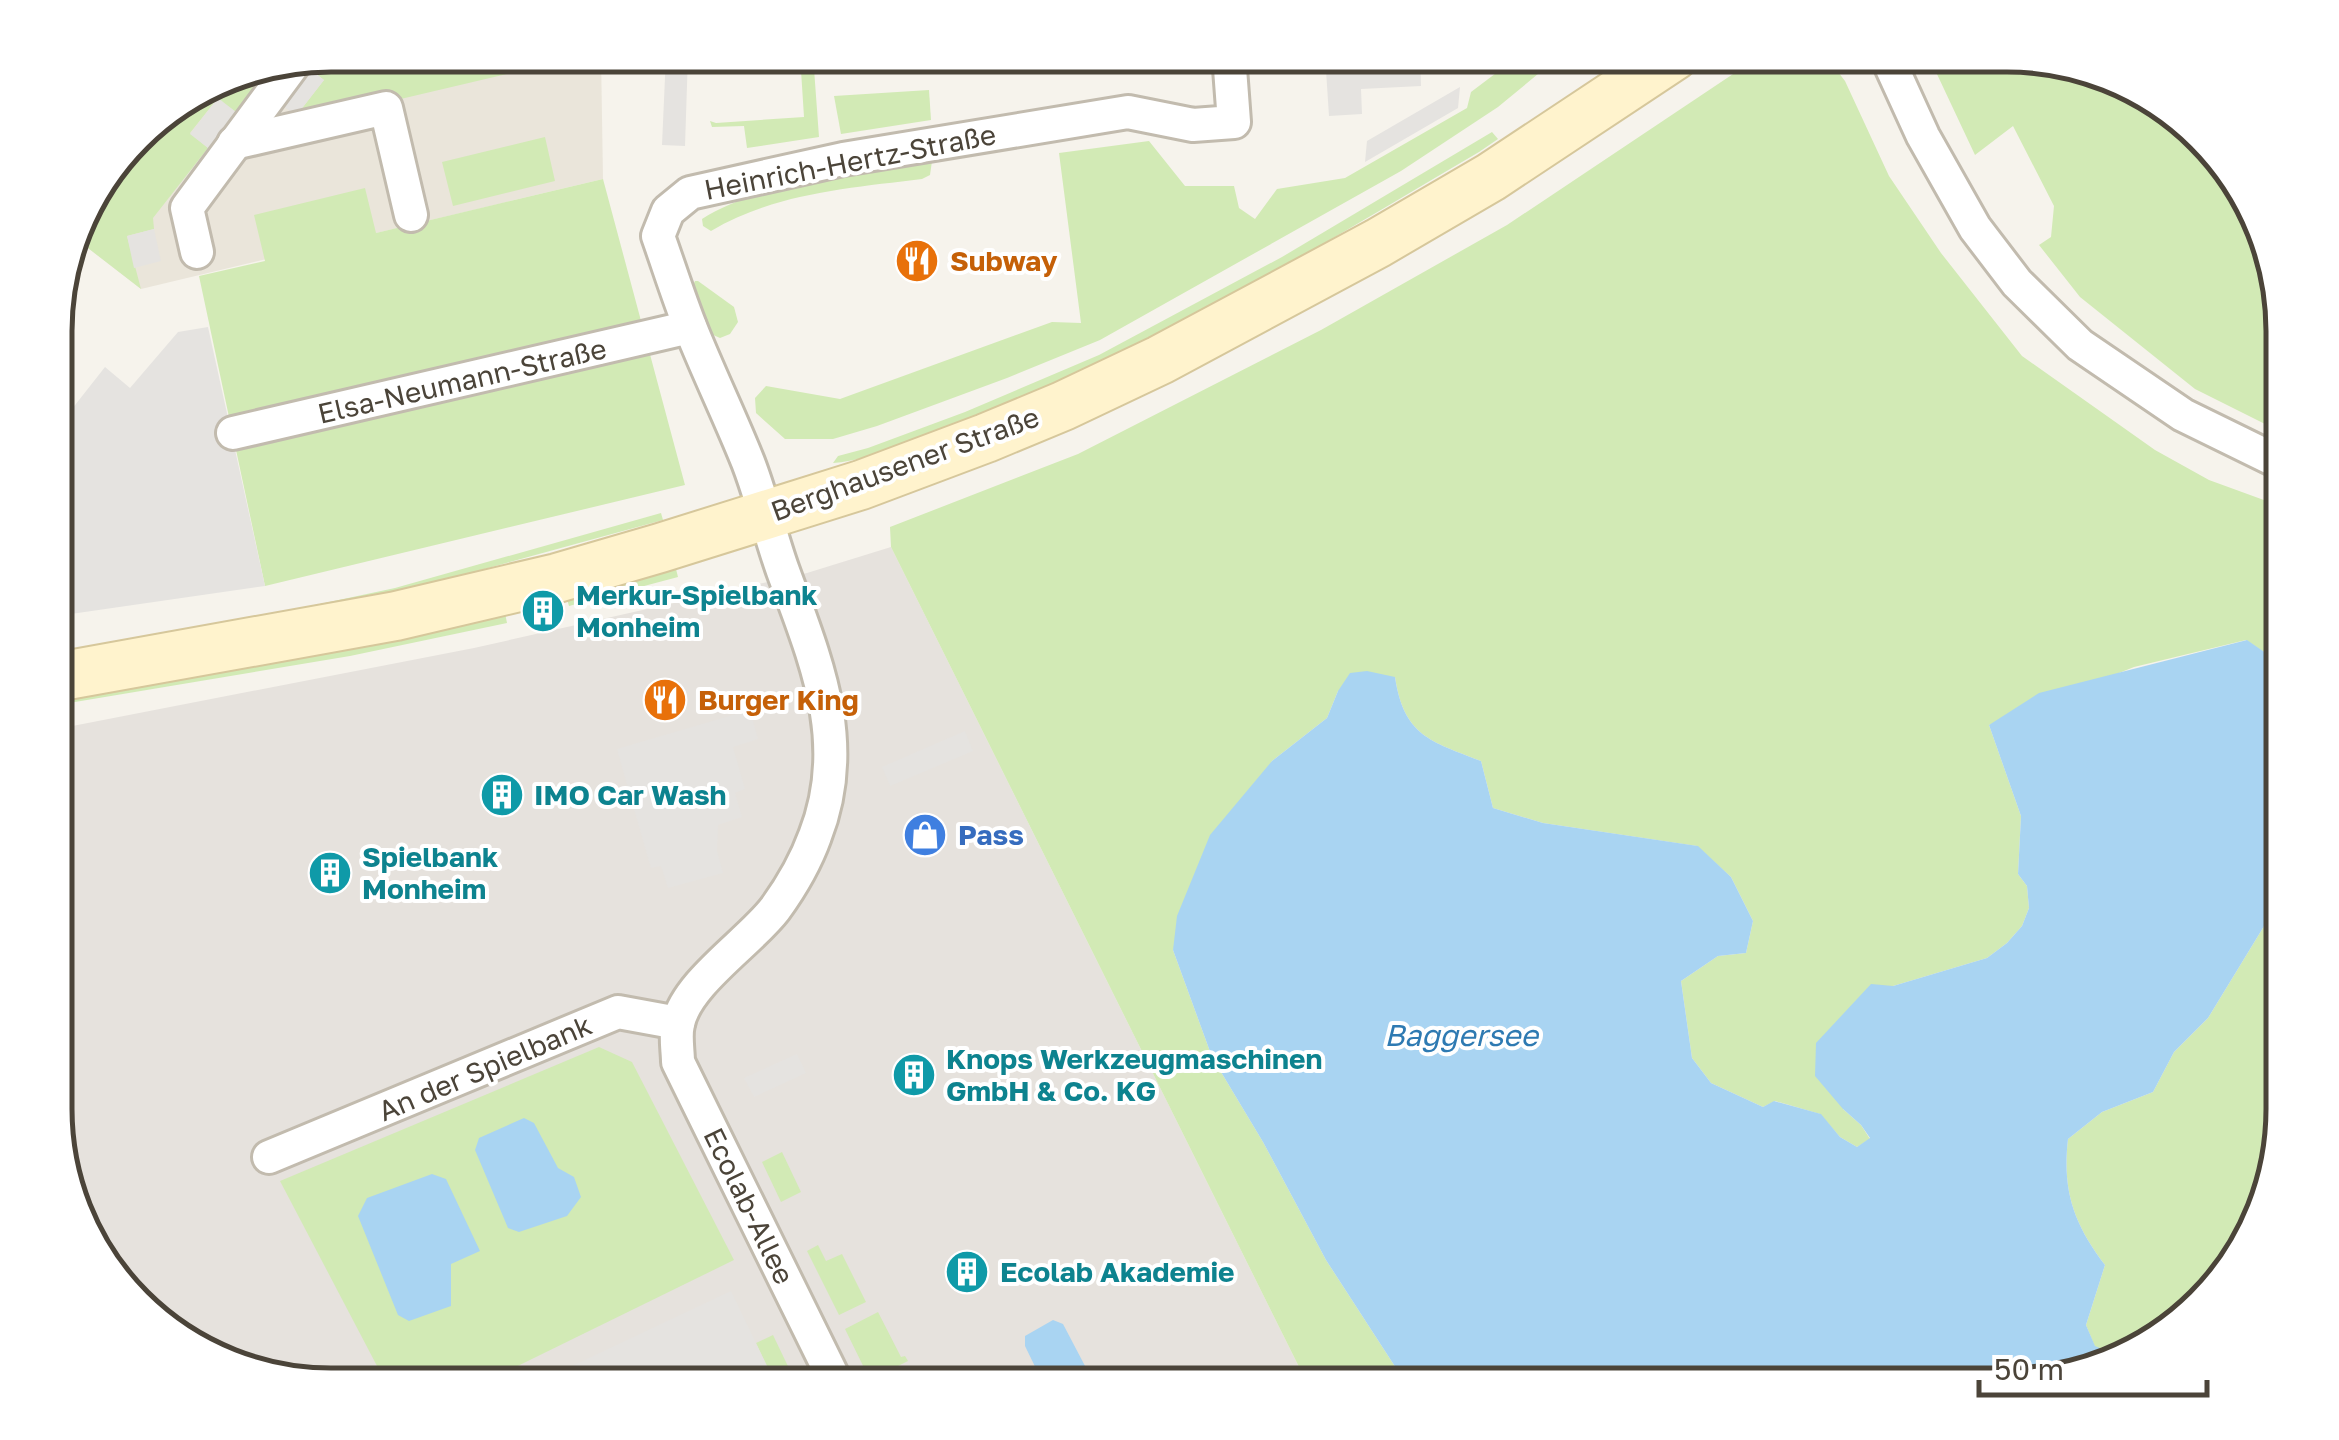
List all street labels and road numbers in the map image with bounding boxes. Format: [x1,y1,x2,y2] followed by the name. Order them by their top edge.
[701,117,999,206] street label: Heinrich-Hertz-Straße
[314,331,609,430] street label: Elsa-Neumann-Straße
[766,400,1043,527] street label: Berghausener Straße
[373,1008,596,1127] street label: An der Spielbank
[697,1122,802,1289] street label: Ecolab-Allee

